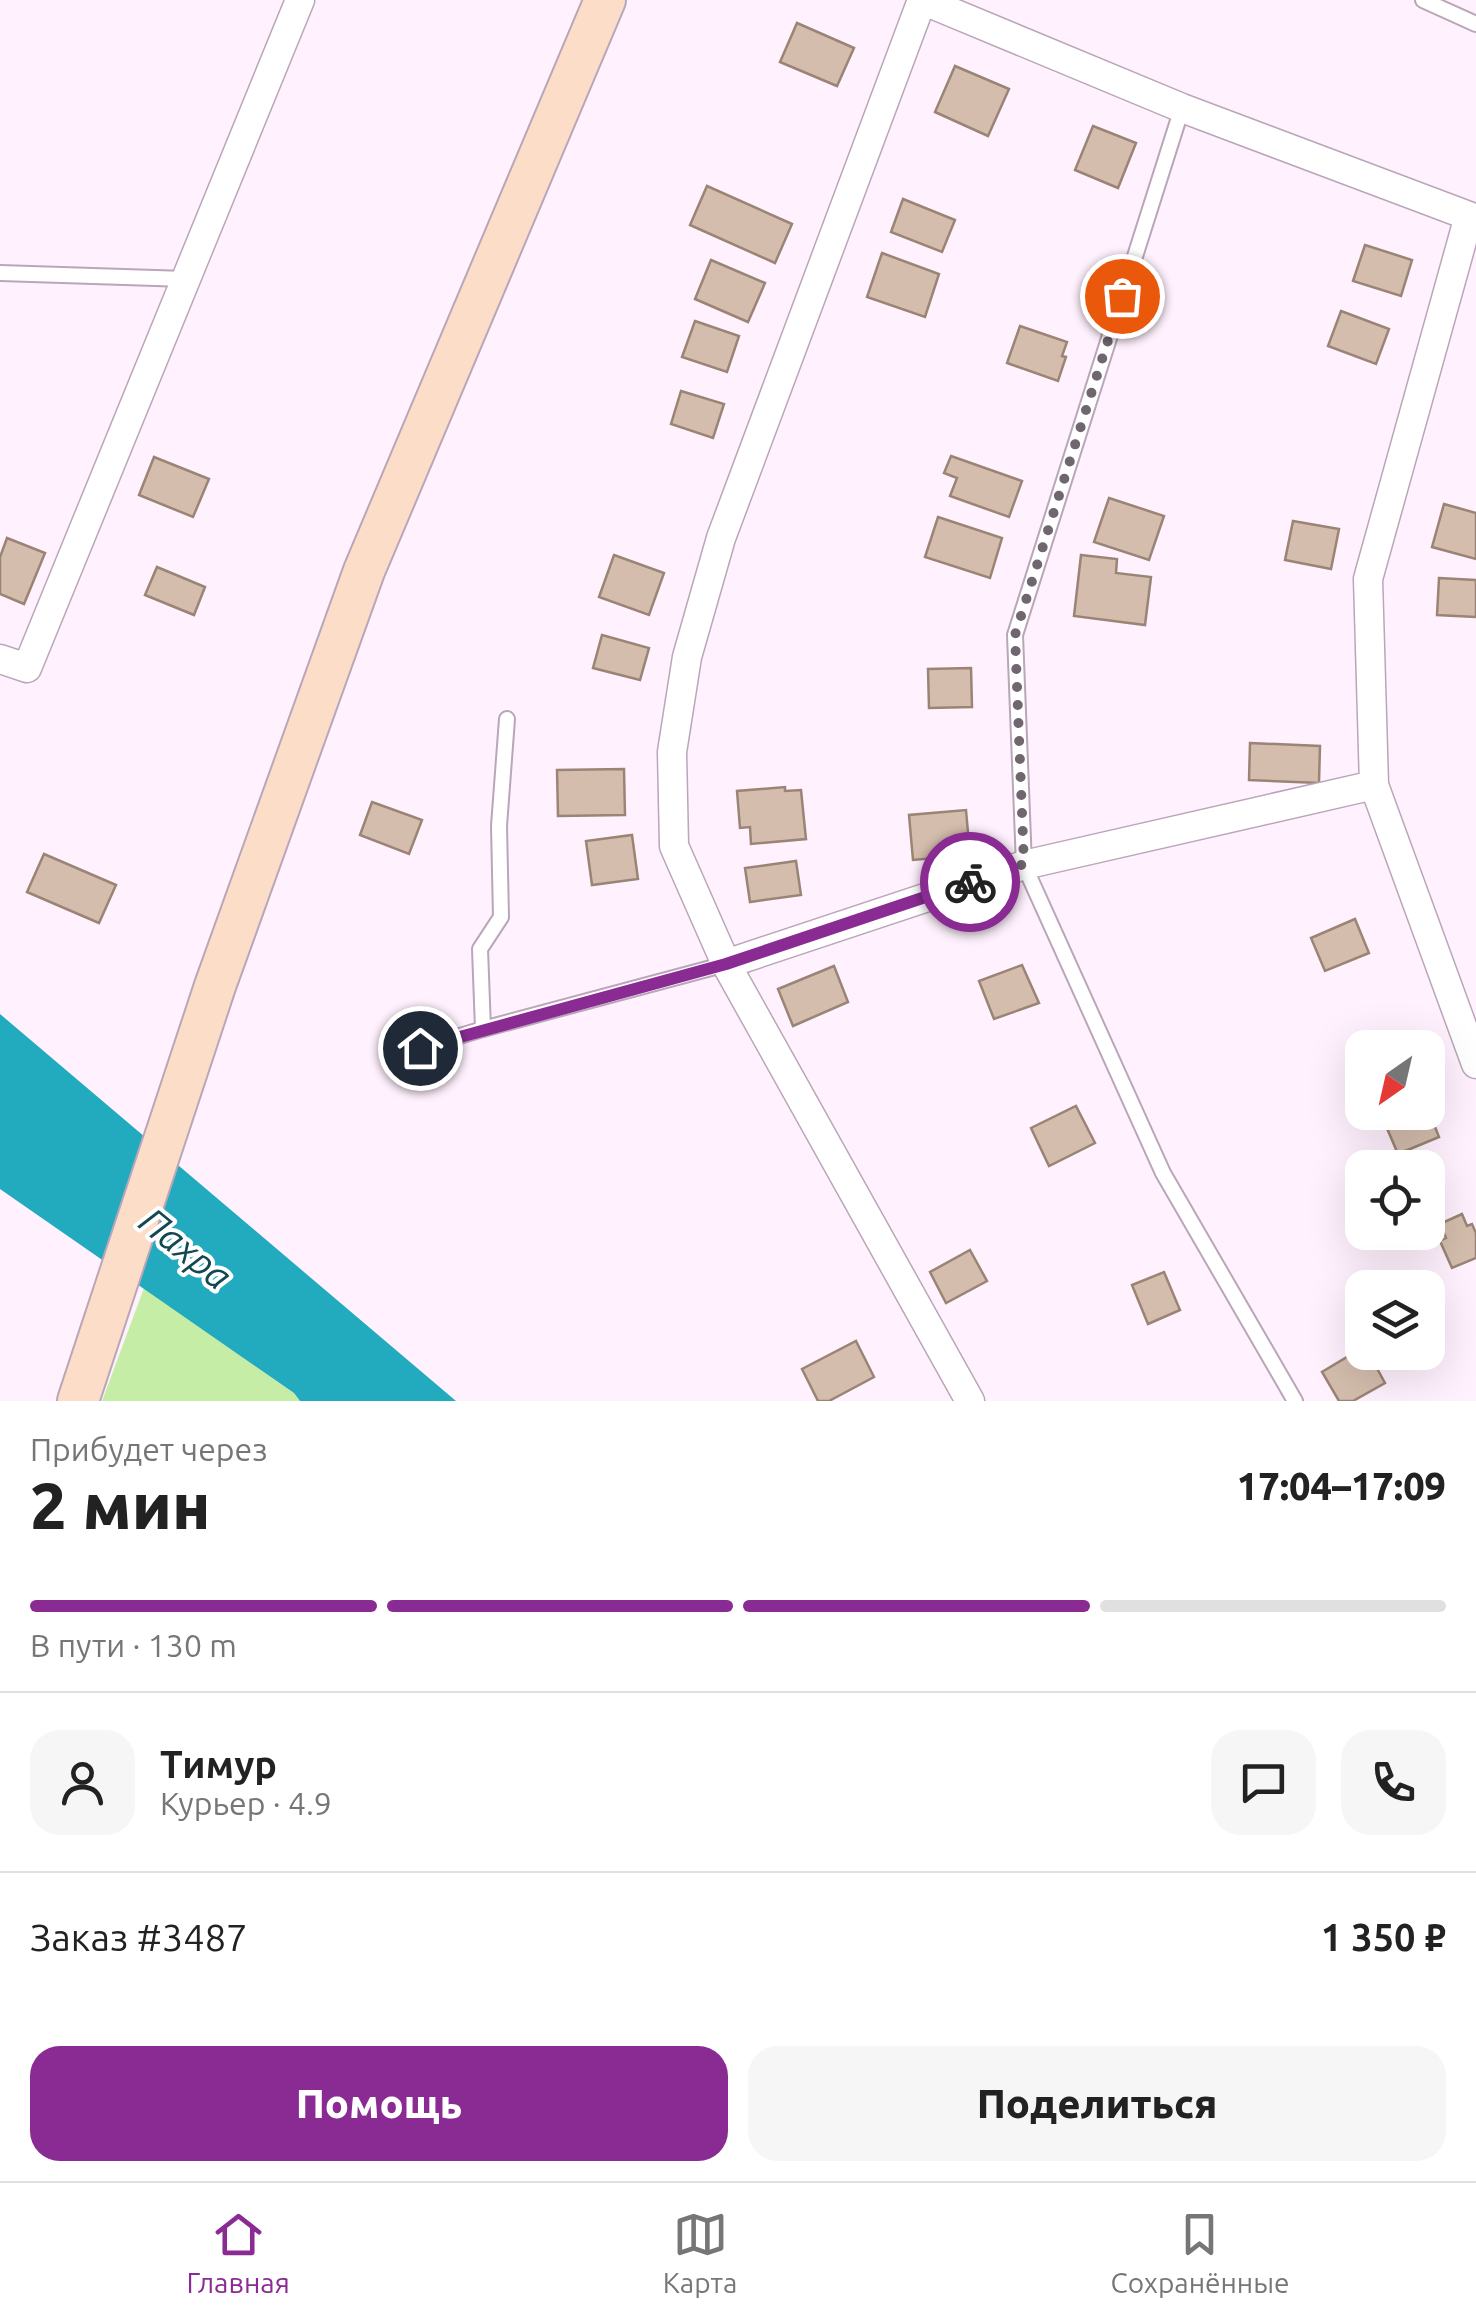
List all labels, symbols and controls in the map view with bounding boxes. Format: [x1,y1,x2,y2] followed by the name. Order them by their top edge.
[1080,254,1165,339] pin
[1095,269,1150,324] icon: bag
[920,832,1020,932] courier
[943,855,998,910] icon: bike
[378,1006,463,1091] pin
[393,1021,448,1076] icon: home
[1345,1030,1445,1130] north arrow
[1345,1030,1445,1370] map controls
[1345,1150,1445,1250] button: locate
[132,1199,240,1297] water label: Пахра
[1345,1270,1445,1370] button: layers
[30,1431,268,1467] text: Прибудет через
[1237,1465,1446,1507] text: 17:04–17:09
[30,1468,211,1541] text: 2 мин
[30,1627,237,1663] text: В пути · 130 m
[30,1730,135,1835] button: person
[1211,1730,1316,1835] button: chat
[1341,1730,1446,1835] button: phone
[160,1743,277,1785] text: Тимур
[160,1785,332,1821] text: Курьер · 4.9
[30,1916,248,1958] text: Заказ #3487
[1321,1916,1446,1958] text: 1 350 ₽
[30,2046,728,2161] button: Помощь
[748,2046,1446,2161] button: Поделиться
[187,2207,290,2298] tab: Главная
[663,2207,737,2298] tab: Карта
[1111,2207,1289,2298] tab: Сохранённые

